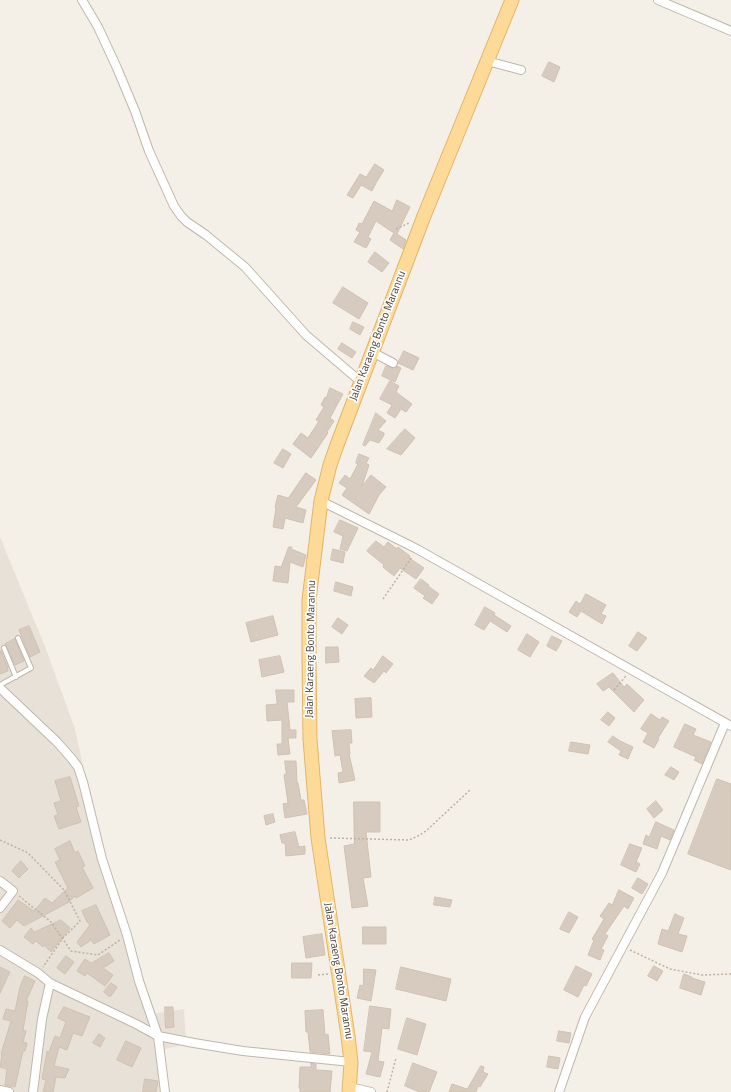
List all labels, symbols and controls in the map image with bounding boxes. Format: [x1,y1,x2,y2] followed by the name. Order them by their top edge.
[347,269,409,403] street label: Jalan Karaeng Bonto Marannu
[303,580,319,718] street label: Jalan Karaeng Bonto Marannu
[321,902,355,1040] street label: Jalan Karaeng Bonto Marannu

